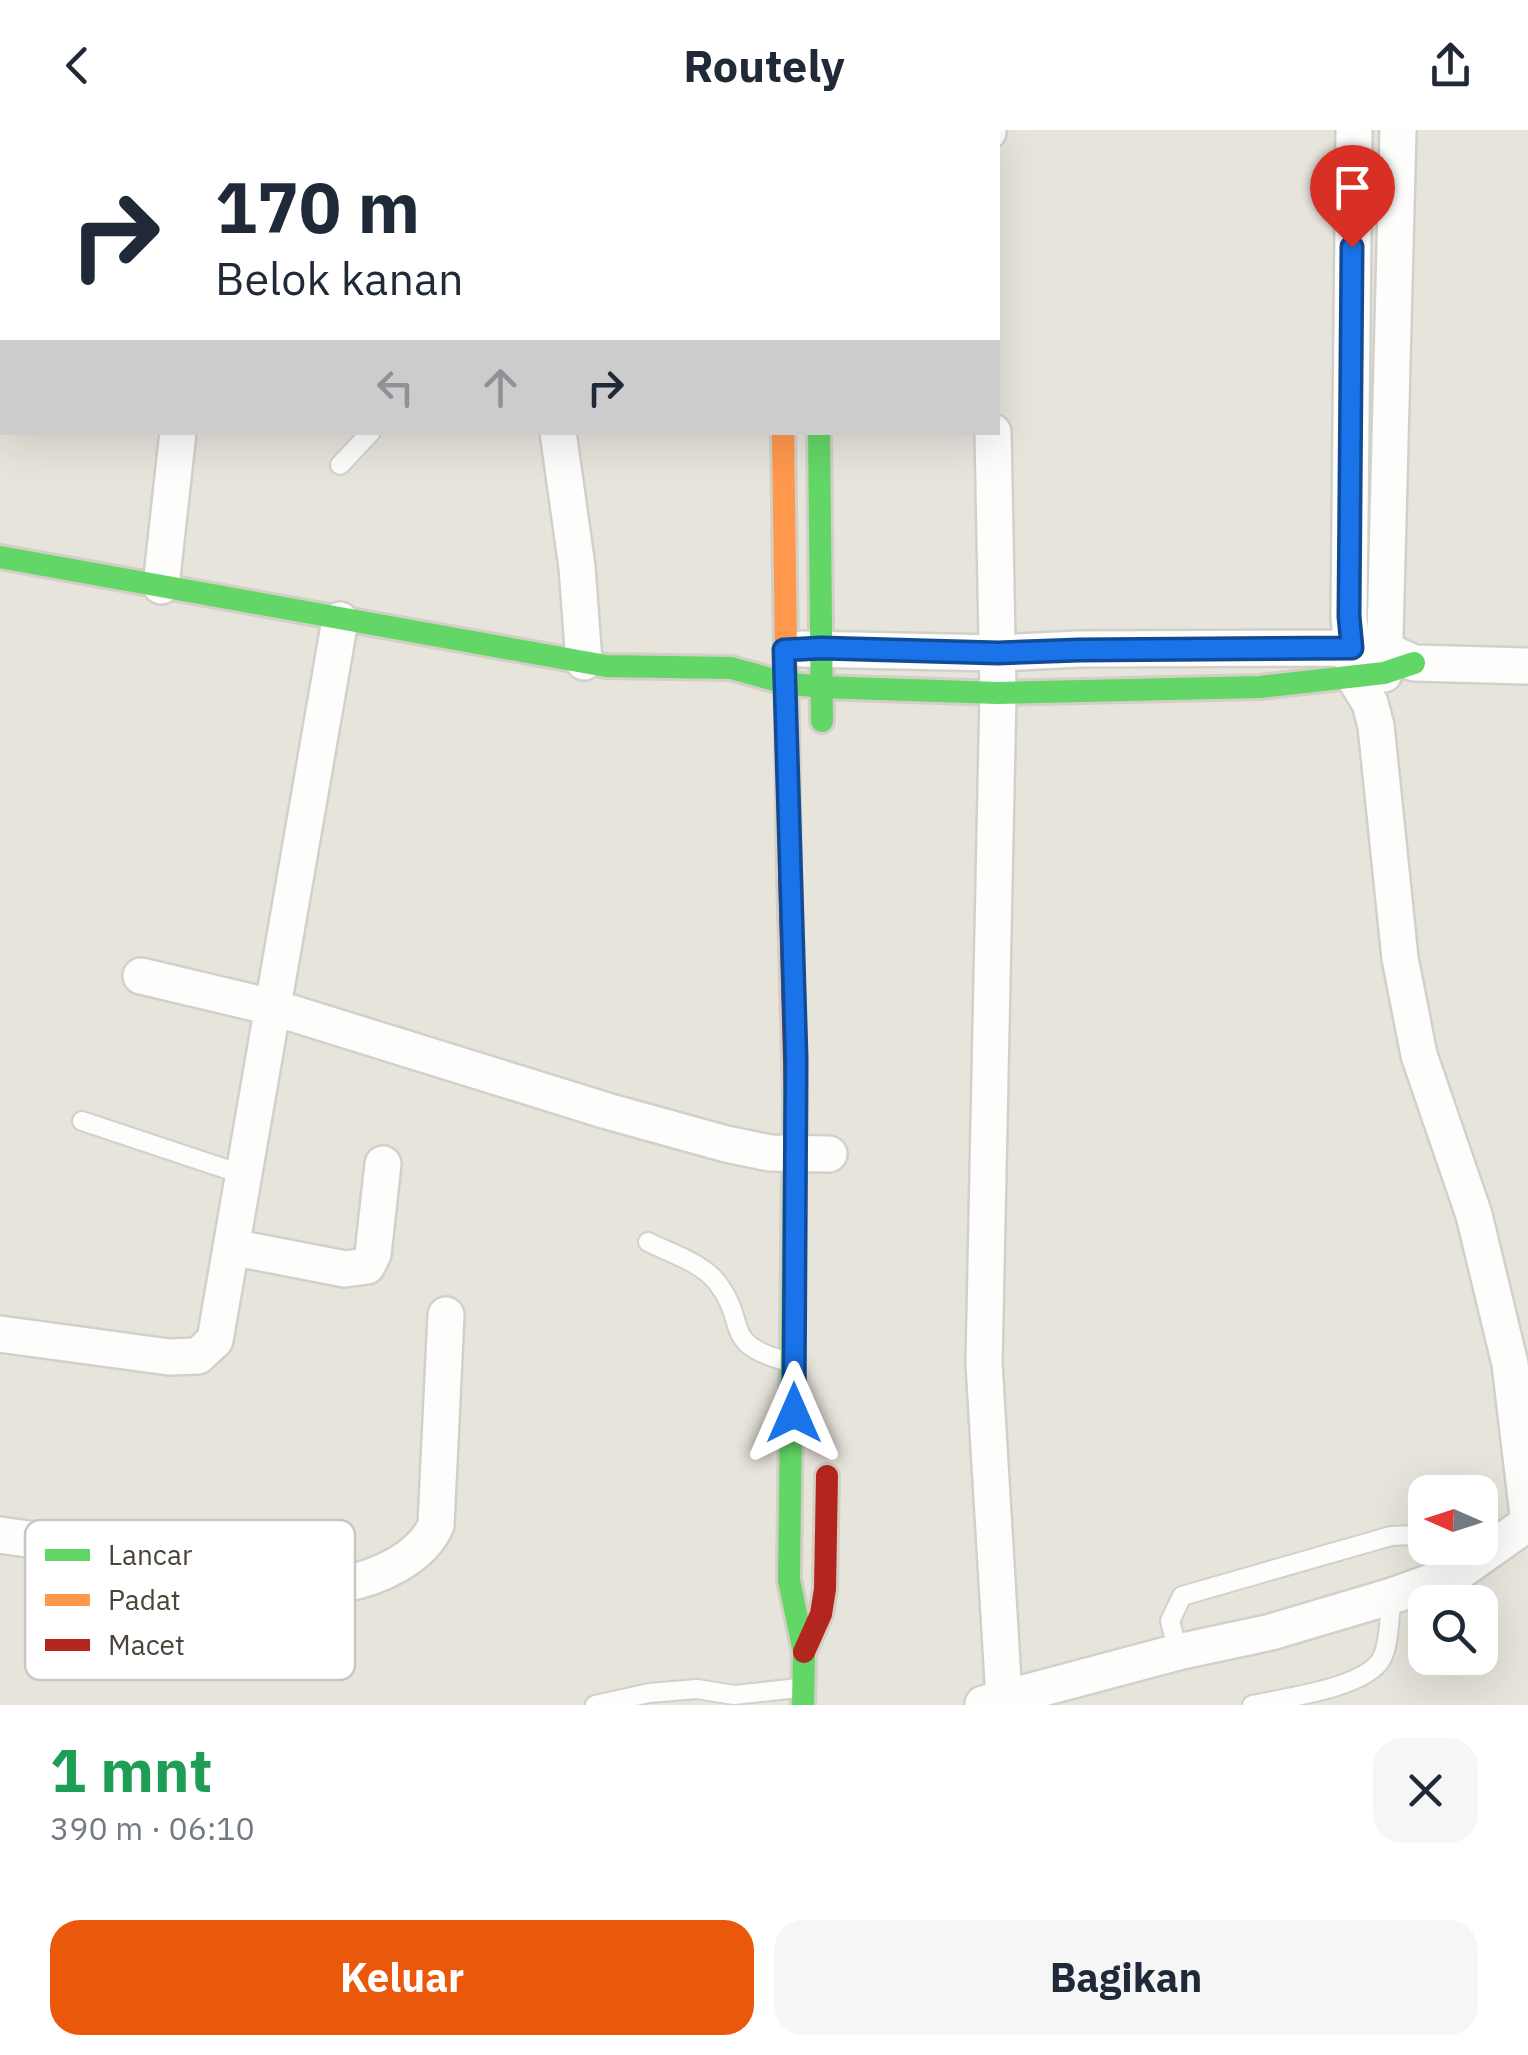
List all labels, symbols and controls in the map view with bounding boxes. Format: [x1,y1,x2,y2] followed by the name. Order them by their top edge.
[683,36,845,94] text: Routely
[50,38,105,93] icon: back
[1423,38,1478,93] icon: share
[1310,145,1395,248] pin
[1325,160,1380,215] icon: arrive
[215,161,420,252] text: 170 m
[50,170,180,300] icon: right
[215,249,464,307] text: Belok kanan
[368,360,423,415] icon: left
[473,360,528,415] icon: ahead
[578,360,633,415] icon: right
[742,1361,846,1465] position arrow
[1408,1475,1498,1565] north arrow
[1408,1475,1498,1675] map controls
[25,1520,355,1680] legend
[108,1536,192,1573] text: Lancar
[108,1581,181,1618] text: Padat
[1408,1585,1498,1675] button: search
[108,1626,185,1663] text: Macet
[50,1730,213,1809] text: 1 mnt
[1373,1738,1478,1843] button: close
[50,1807,255,1849] text: 390 m · 06:10
[50,1920,754,2035] button: Keluar
[774,1920,1478,2035] button: Bagikan

